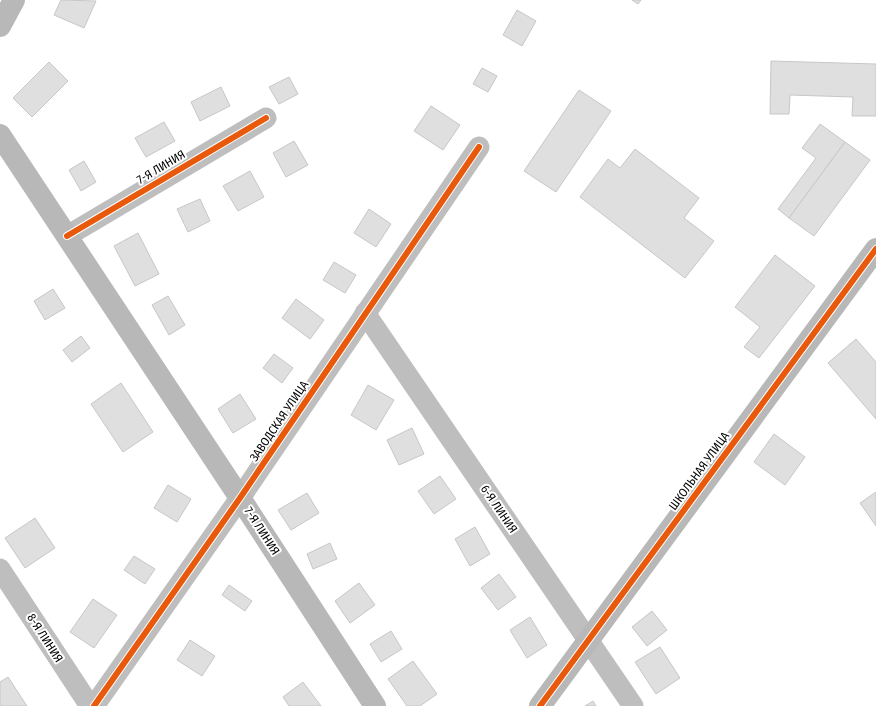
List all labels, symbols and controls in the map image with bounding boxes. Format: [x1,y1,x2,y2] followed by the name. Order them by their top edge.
[134,147,188,187] street label: 7-Я ЛИНИЯ
[247,377,312,464] street label: ЗАВОДСКАЯ УЛИЦА
[666,429,732,513] street label: ШКОЛЬНАЯ УЛИЦА
[478,482,520,536] street label: 6-Я ЛИНИЯ
[241,505,283,557] street label: 7-Я ЛИНИЯ
[24,611,66,665] street label: 8-Я ЛИНИЯ

